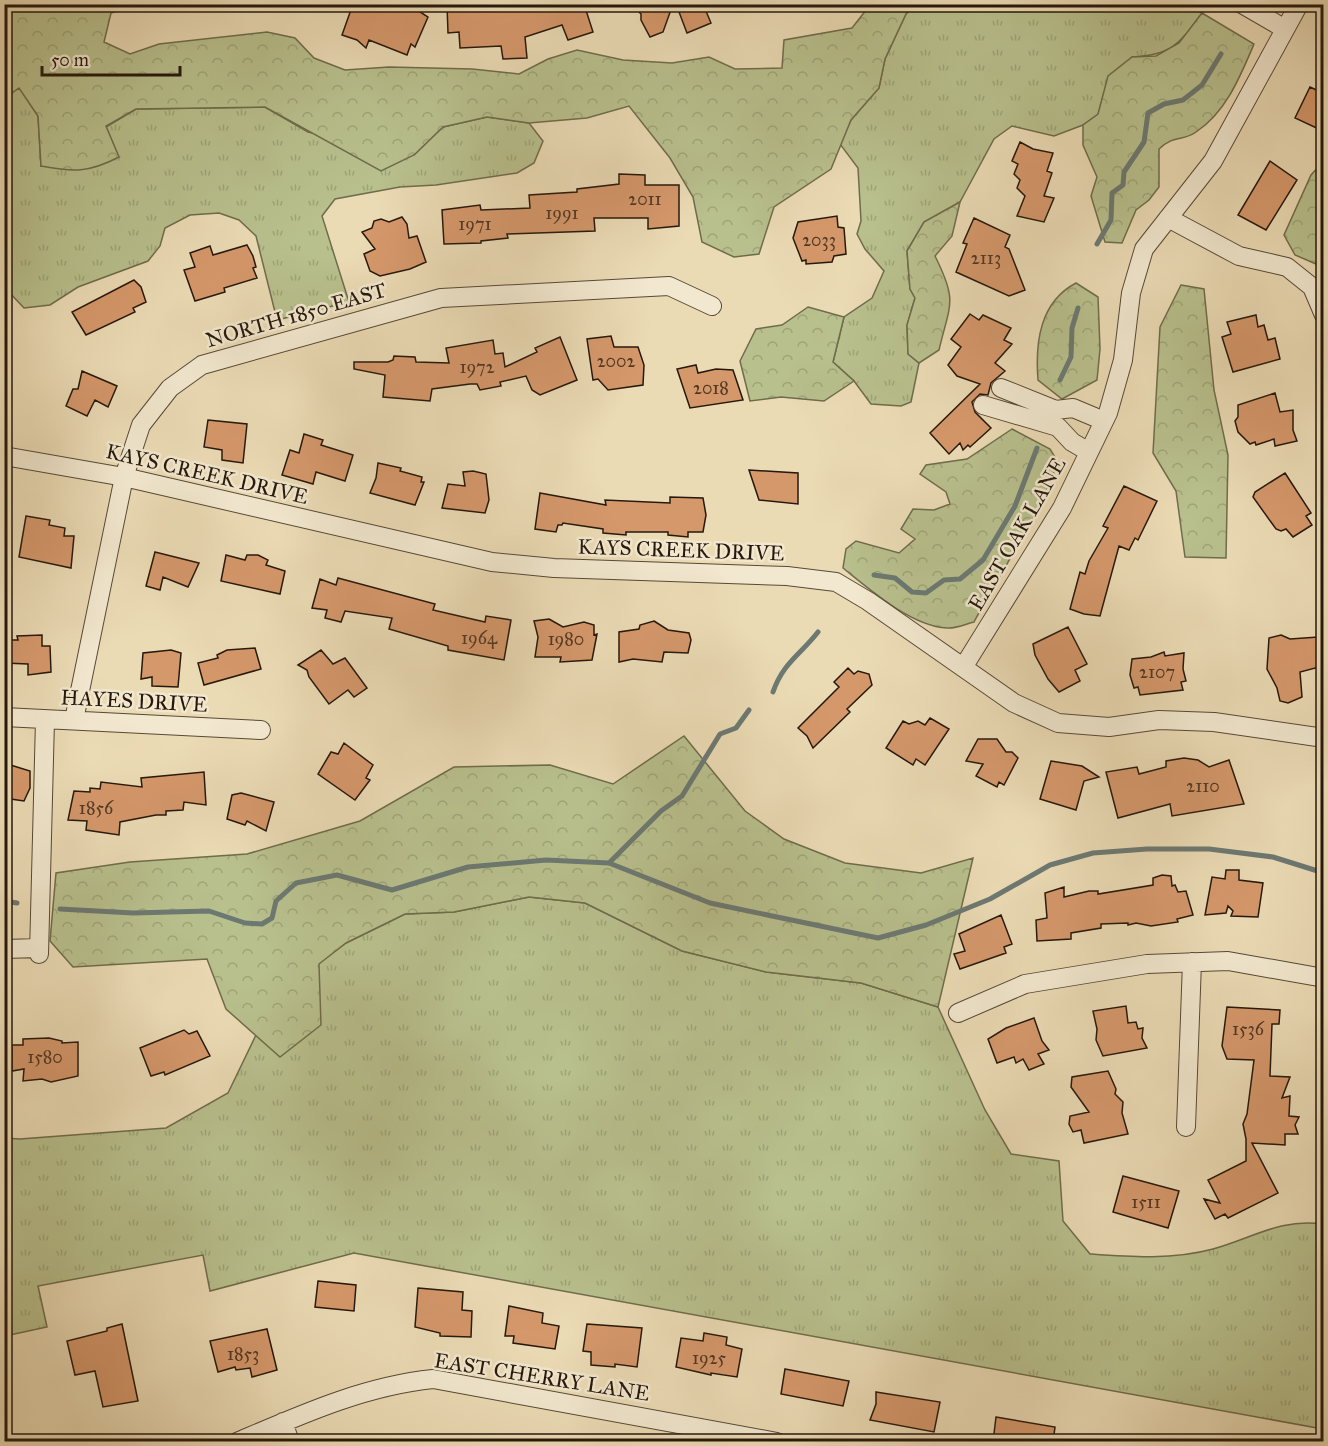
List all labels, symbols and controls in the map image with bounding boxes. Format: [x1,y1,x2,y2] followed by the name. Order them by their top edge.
[42,39,180,77] scale bar
[51,49,89,71] text: 50 m
[628,188,662,210] house number: 2011
[545,202,579,224] house number: 1991
[458,213,492,235] house number: 1971
[802,229,836,251] house number: 2033
[971,247,1001,269] house number: 2113
[203,277,389,353] street label: NORTH 1850 EAST
[597,350,635,372] house number: 2002
[459,356,495,378] house number: 1972
[693,377,729,399] house number: 2018
[103,438,311,510] street label: KAYS CREEK DRIVE
[963,453,1071,615] street label: EAST OAK LANE
[577,533,785,567] street label: KAYS CREEK DRIVE
[461,627,498,649] house number: 1964
[548,628,584,650] house number: 1980
[1139,661,1175,683] house number: 2107
[60,684,208,718] street label: HAYES DRIVE
[1186,775,1220,797] house number: 2110
[79,797,114,819] house number: 1856
[1232,1018,1265,1040] house number: 1536
[27,1046,63,1068] house number: 1580
[1131,1191,1161,1213] house number: 1511
[227,1343,259,1365] house number: 1853
[432,1347,652,1407] street label: EAST CHERRY LANE
[692,1347,727,1369] house number: 1925

